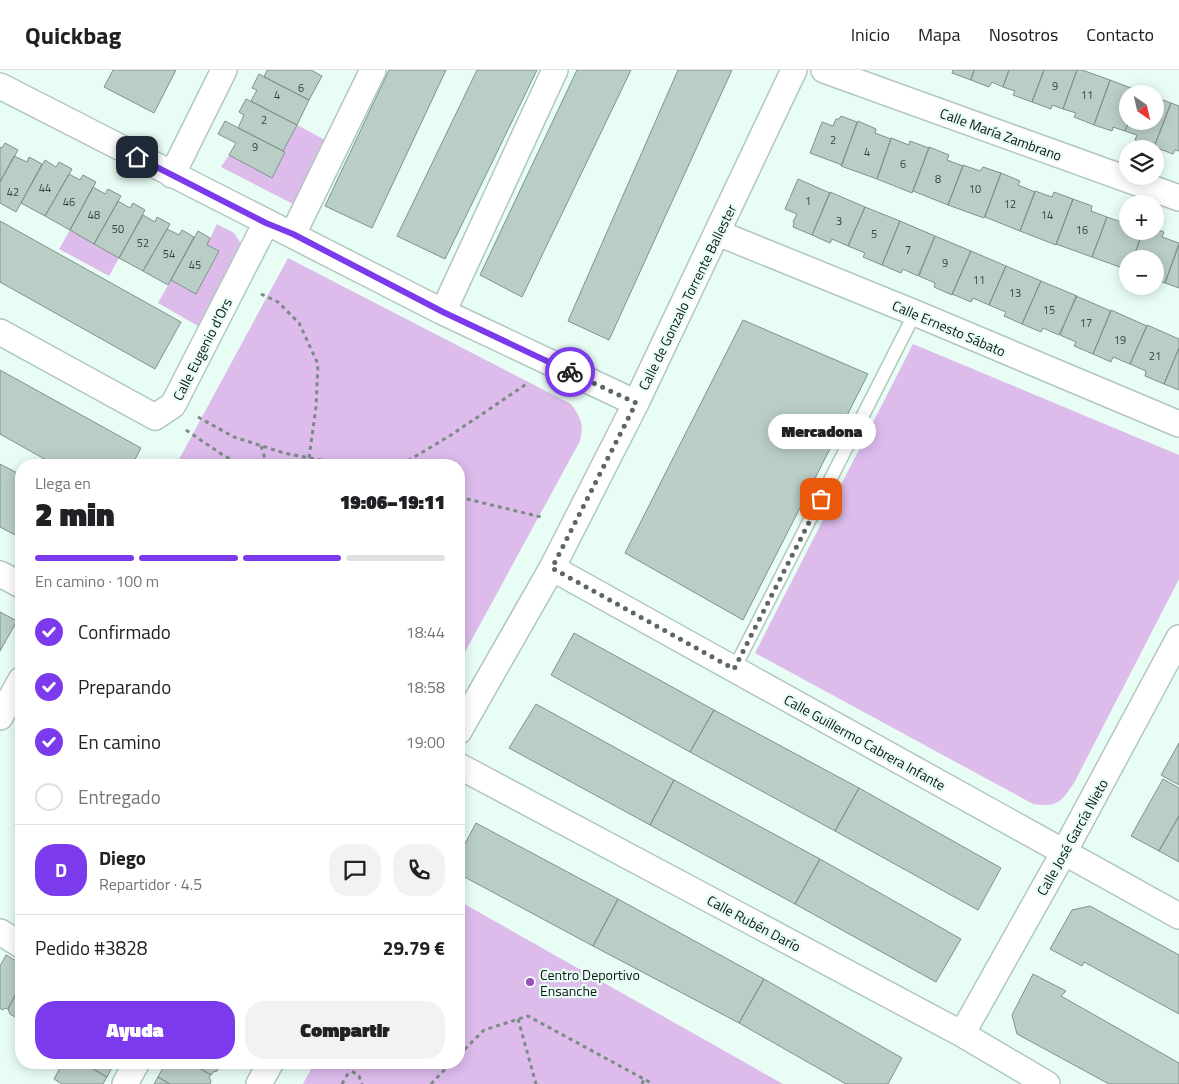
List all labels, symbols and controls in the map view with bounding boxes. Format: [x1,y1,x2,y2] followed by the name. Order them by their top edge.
[25,17,121,53] text: Quickbag
[851,21,890,48] text: Inicio
[918,21,961,48] text: Mapa
[989,21,1058,48] text: Nosotros
[1086,21,1154,48] text: Contacto
[1052,78,1058,94] house number: 9
[298,80,304,96] house number: 6
[1119,85,1164,130] north arrow
[1119,85,1164,295] map controls
[274,87,280,103] house number: 4
[1081,87,1093,103] house number: 11
[937,102,1065,166] street label: Calle María Zambrano
[261,112,267,128] house number: 2
[830,132,836,148] house number: 2
[116,136,158,178] pin
[252,139,258,155] house number: 9
[1119,140,1164,185] button: layers
[123,143,151,171] icon: home
[864,144,870,160] house number: 4
[900,156,906,172] house number: 6
[935,171,941,187] house number: 8
[39,180,51,196] house number: 44
[969,181,981,197] house number: 10
[7,184,19,200] house number: 42
[805,193,811,209] house number: 1
[63,194,75,210] house number: 46
[1119,195,1164,240] button: +
[1004,196,1016,212] house number: 12
[633,200,741,394] street label: Calle de Gonzalo Torrente Ballester
[88,207,100,223] house number: 48
[1041,207,1053,223] house number: 14
[836,213,842,229] house number: 3
[112,221,124,237] house number: 50
[1076,222,1088,238] house number: 16
[871,226,877,242] house number: 5
[137,235,149,251] house number: 52
[905,242,911,258] house number: 7
[163,246,175,262] house number: 54
[1119,250,1164,295] button: −
[942,255,948,271] house number: 9
[189,257,201,273] house number: 45
[973,272,985,288] house number: 11
[1009,285,1021,301] house number: 13
[167,294,237,404] street label: Calle Eugenio d'Ors
[889,295,1009,361] street label: Calle Ernesto Sábato
[1043,302,1055,318] house number: 15
[1080,315,1092,331] house number: 17
[1114,332,1126,348] house number: 19
[545,347,595,397] courier
[1149,348,1161,364] house number: 21
[556,358,584,386] icon: bike
[767,414,875,449] callout: Mercadona
[781,419,863,443] text: Mercadona
[35,471,91,495] text: Llega en
[800,478,842,520] pin
[807,485,835,513] icon: bag
[340,487,445,516] text: 19:06–19:11
[35,490,115,538] text: 2 min
[35,569,159,593] text: En camino · 100 m
[78,617,171,646] text: Confirmado
[35,618,63,646] icon: check
[406,620,445,644] text: 18:44
[78,672,171,701] text: Preparando
[35,673,63,701] icon: check
[406,675,445,699] text: 18:58
[780,689,950,795] street label: Calle Guillermo Cabrera Infante
[78,727,161,756] text: En camino
[35,728,63,756] icon: check
[406,730,445,754] text: 19:00
[1031,775,1113,899] street label: Calle José García Nieto
[78,782,161,811] text: Entregado
[99,843,146,872] text: Diego
[329,844,381,896] button: chat
[393,844,445,896] button: phone
[55,855,67,884] text: D
[99,872,202,896] text: Repartidor · 4.5
[703,889,805,957] street label: Calle Rubén Darío
[35,933,147,962] text: Pedido #3828
[383,933,445,962] text: 29.79 €
[540,964,640,1001] place label: Centro Deportivo Ensanche
[524,976,536,988] marker: Centro Deportivo Ensanche
[35,1001,235,1059] button: Ayuda
[245,1001,445,1059] button: Compartir

